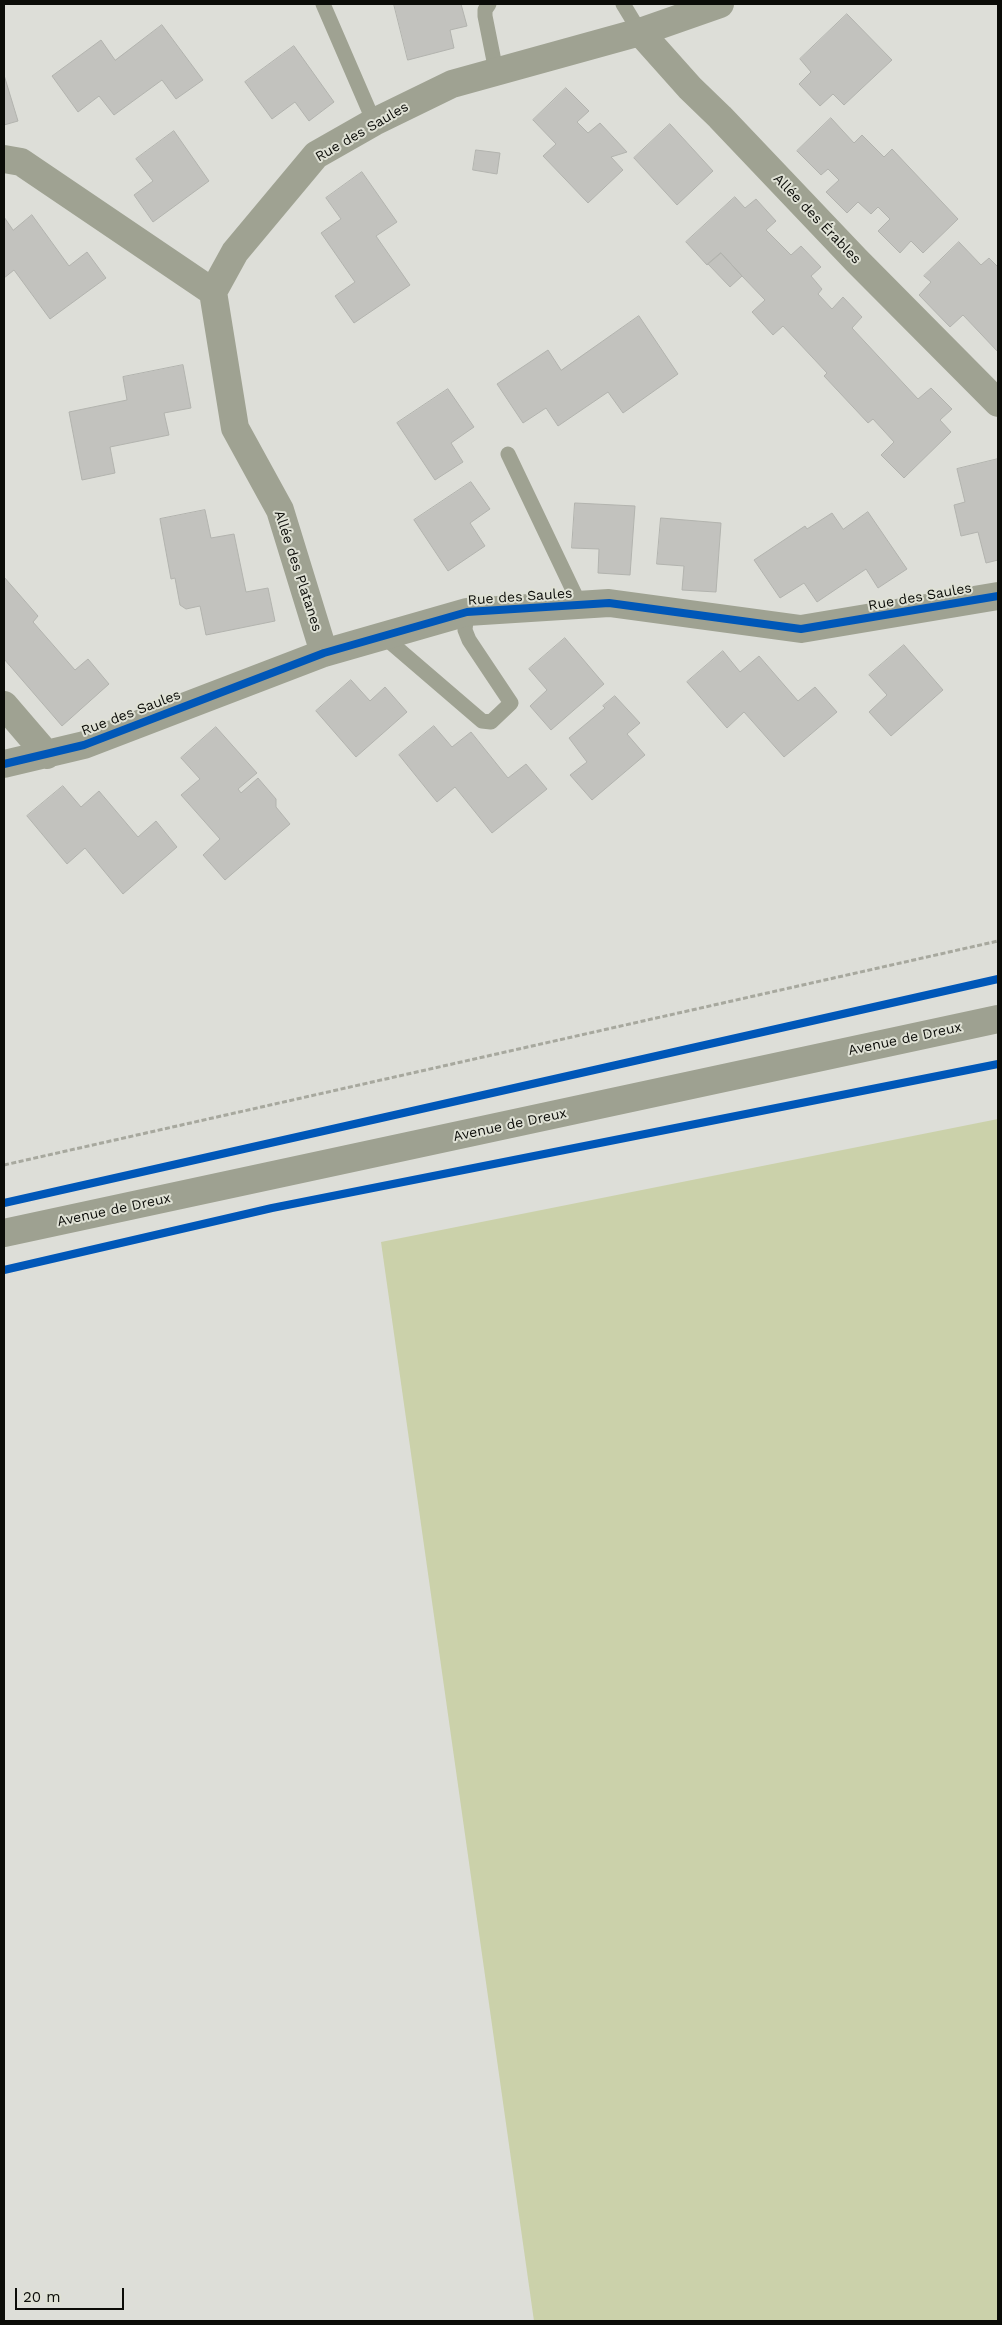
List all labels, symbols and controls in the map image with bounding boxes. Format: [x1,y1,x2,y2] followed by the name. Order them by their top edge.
[312,99,412,165] street label: Rue des Saules
[770,170,864,268] street label: Allée des Érables
[271,508,325,634] street label: Allée des Platanes
[867,580,973,614] street label: Rue des Saules
[467,585,573,609] street label: Rue des Saules
[79,686,183,740] street label: Rue des Saules
[847,1019,963,1059] street label: Avenue de Dreux
[452,1105,568,1145] street label: Avenue de Dreux
[56,1190,172,1230] street label: Avenue de Dreux
[18,2278,126,2310] scale bar
[23,2288,61,2306] text: 20 m

